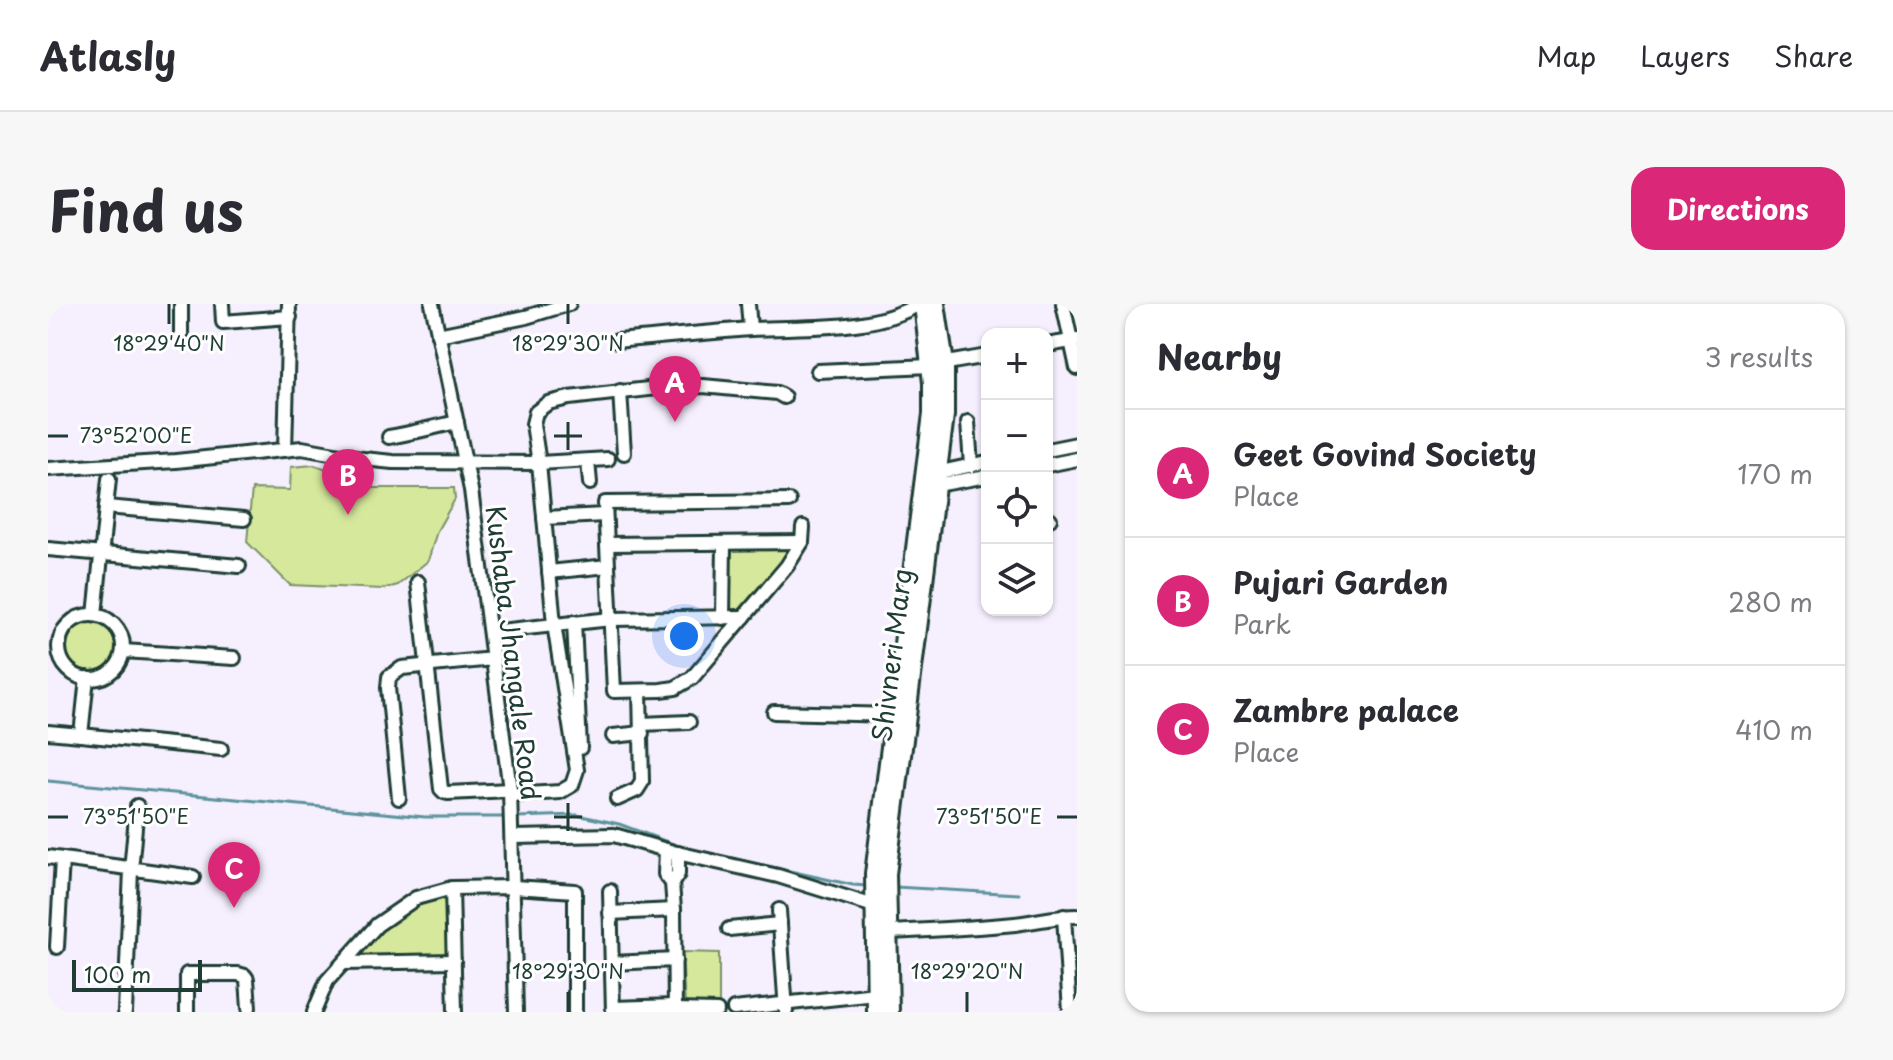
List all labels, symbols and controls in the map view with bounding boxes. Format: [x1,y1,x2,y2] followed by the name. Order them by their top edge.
[40,27,176,84] text: Atlasly
[1536,34,1596,77] text: Map
[1640,34,1730,77] text: Layers
[1774,34,1853,77] text: Share
[48,166,244,251] text: Find us
[1631,167,1845,250] button: Directions
[113,328,225,358] text: 18°29'40"N
[512,328,624,358] text: 18°29'30"N
[981,328,1053,616] map controls
[981,328,1053,400] button: +
[1157,330,1282,382] text: Nearby
[1705,337,1813,376] text: 3 results
[649,356,701,422] pin: A
[981,400,1053,472] button: −
[80,420,192,450] text: 73°52'00"E
[1233,431,1536,476] text: Geet Govind Society
[322,449,374,515] pin: B
[1173,454,1193,493] text: A
[1738,454,1813,493] text: 170 m
[981,472,1053,544] button: locate
[1233,476,1299,515] text: Place
[477,503,551,803] street label: Kushaba Jhangale Road
[981,544,1053,616] button: layers
[1233,559,1448,604] text: Pujari Garden
[861,566,921,744] street label: Shivneri Marg
[1174,582,1192,621] text: B
[1728,582,1813,621] text: 280 m
[1233,604,1291,643] text: Park
[664,616,704,656] your location
[1233,687,1459,732] text: Zambre palace
[1173,710,1193,749] text: C
[1735,710,1813,749] text: 410 m
[1233,732,1299,771] text: Place
[83,801,189,831] text: 73°51'50"E
[936,801,1042,831] text: 73°51'50"E
[208,842,260,908] pin: C
[72,956,202,992] scale bar
[512,956,624,986] text: 18°29'30"N
[911,956,1023,986] text: 18°29'20"N
[84,957,151,990] text: 100 m

